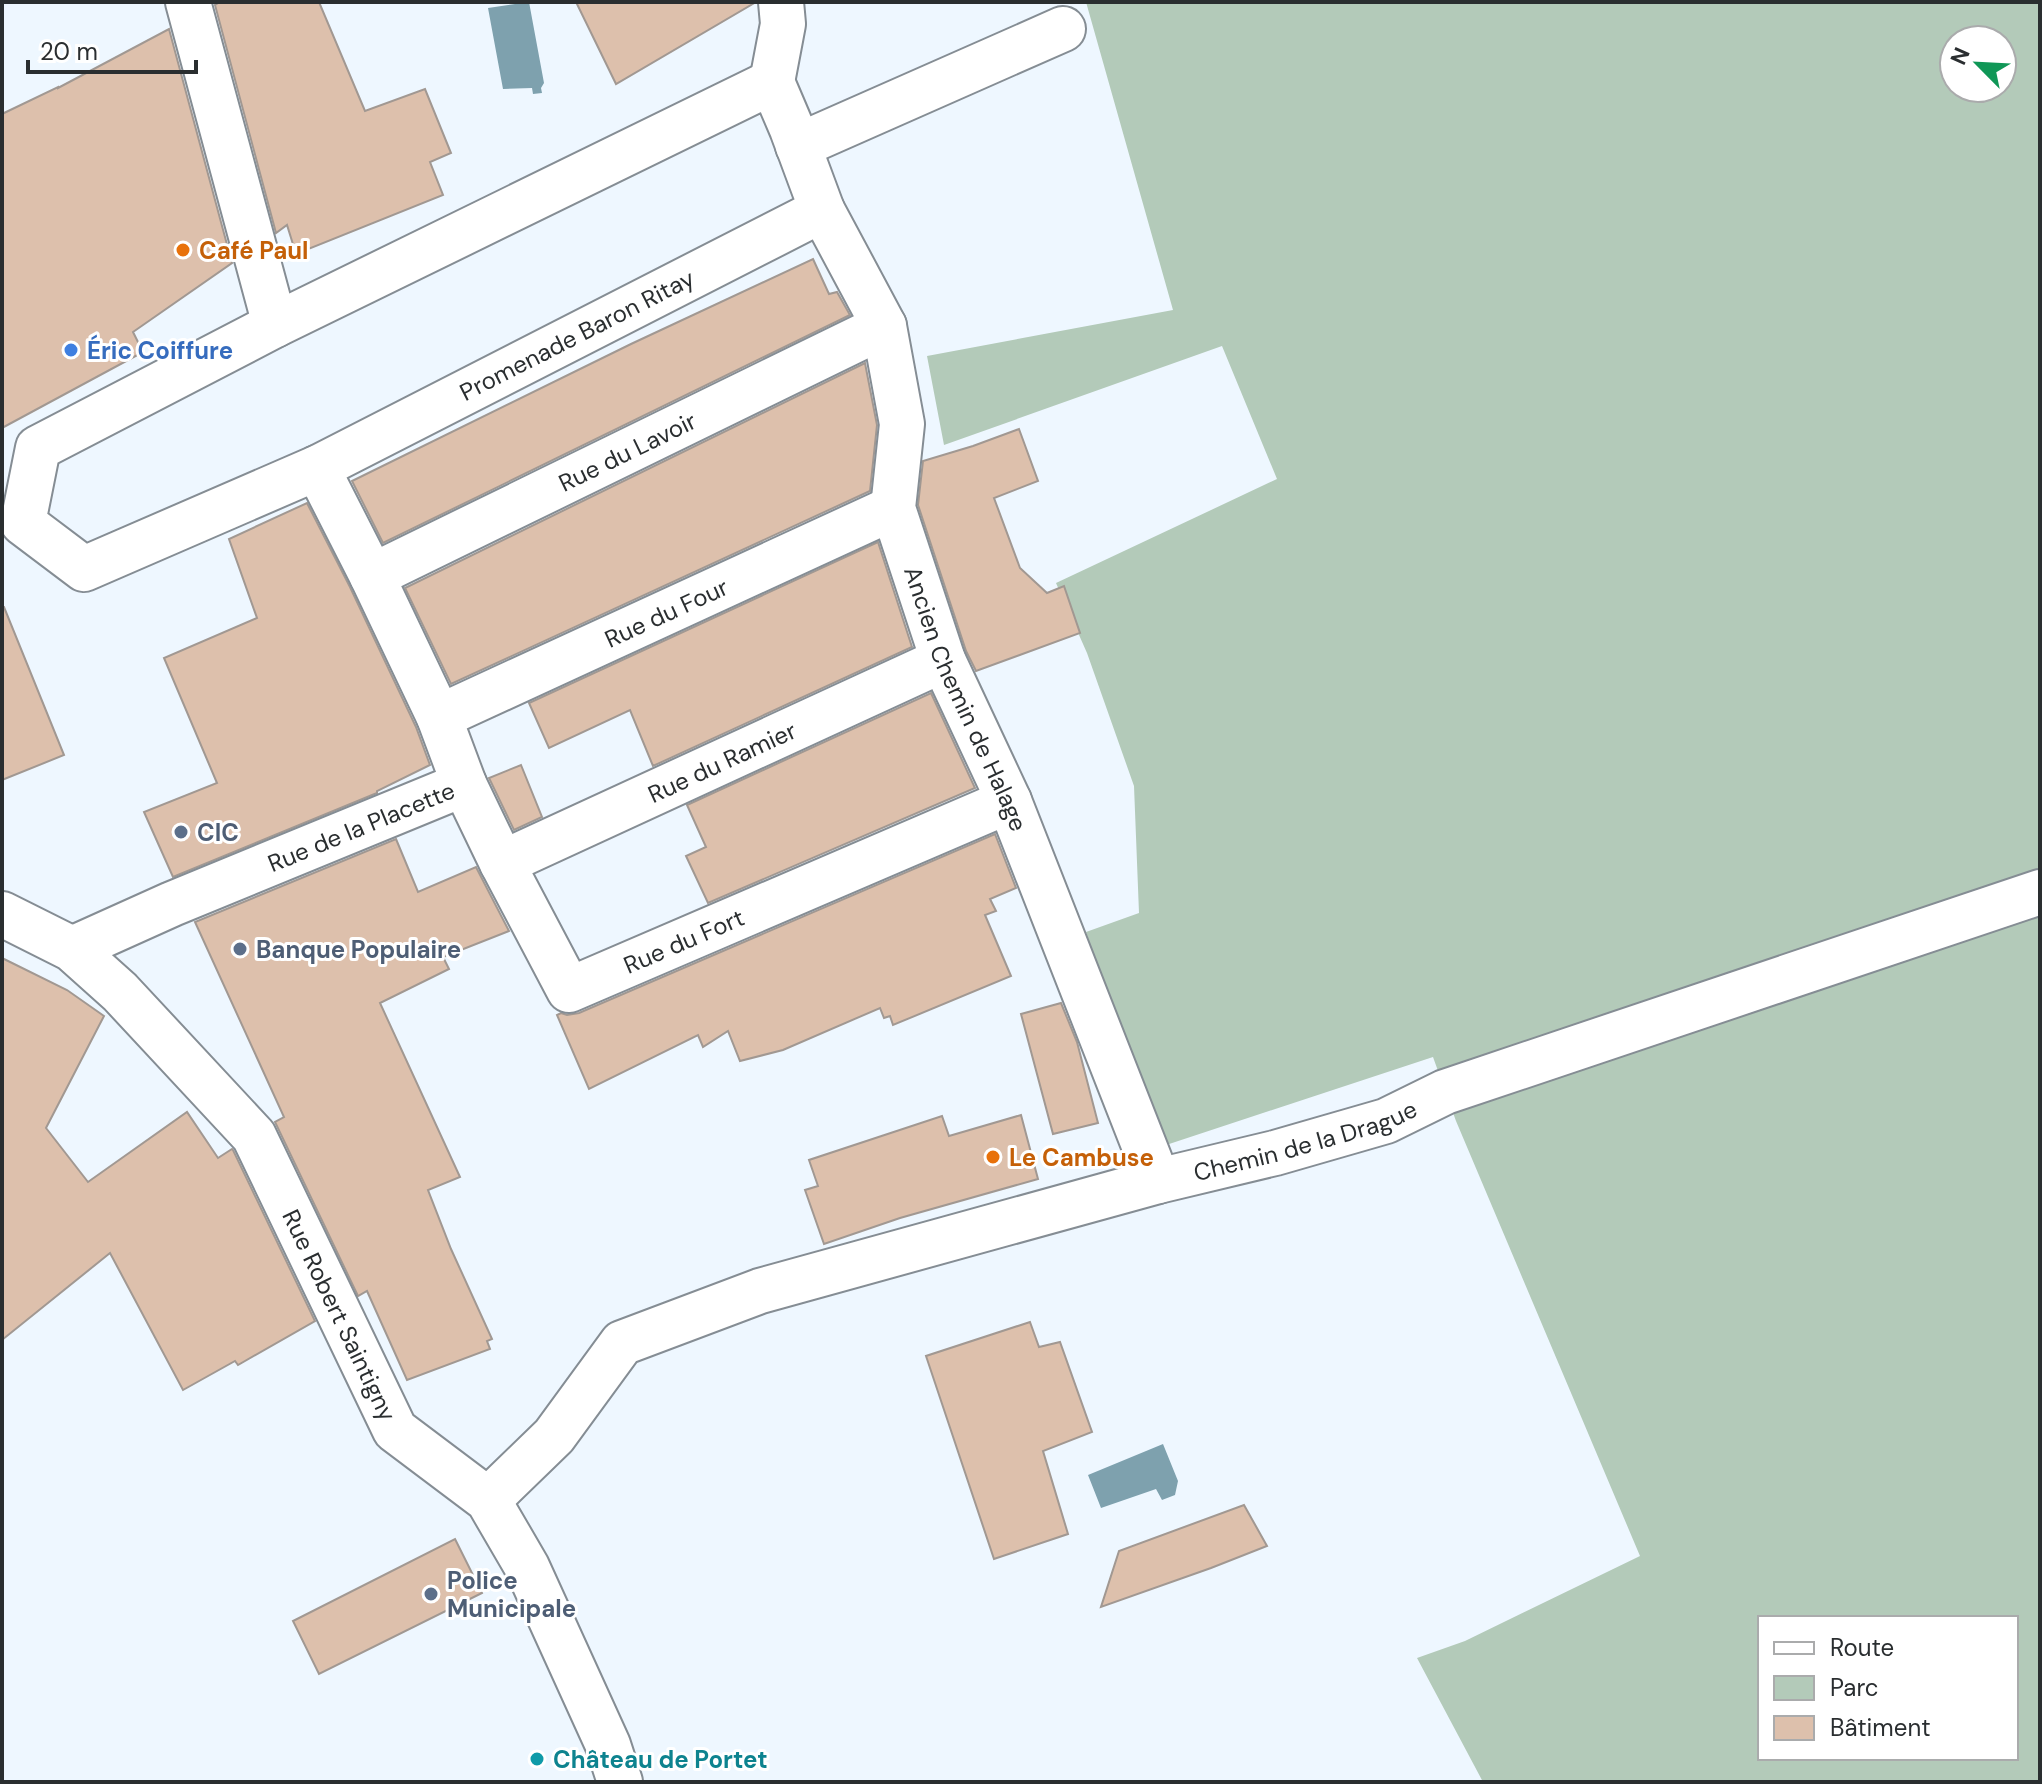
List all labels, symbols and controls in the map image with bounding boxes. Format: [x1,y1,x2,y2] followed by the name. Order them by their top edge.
[28,24,196,74] scale bar
[1938,24,2018,104] north arrow
[40,36,98,67] text: 20 m
[1944,43,1977,69] text: N
[199,235,309,266] place label: Café Paul
[174,241,192,259] marker: Café Paul
[454,262,700,408] street label: Promenade Baron Ritay
[87,334,233,366] place label: Éric Coiffure
[62,341,80,359] marker: Éric Coiffure
[553,405,701,498] street label: Rue du Lavoir
[898,562,1035,835] street label: Ancien Chemin de Halage
[599,571,733,654] street label: Rue du Four
[643,714,801,809] street label: Rue du Ramier
[263,774,459,879] street label: Rue de la Placette
[197,817,239,848] place label: CIC
[172,823,190,841] marker: CIC
[619,901,749,980] street label: Rue du Fort
[256,934,461,965] place label: Banque Populaire
[231,940,249,958] marker: Banque Populaire
[1190,1093,1422,1187] street label: Chemin de la Drague
[1009,1142,1154,1173] place label: Le Cambuse
[984,1148,1002,1166] marker: Le Cambuse
[276,1204,404,1426] street label: Rue Robert Saintigny
[447,1565,576,1624] place label: Police Municipale
[422,1585,440,1603] marker: Police Municipale
[1758,1616,2018,1760] legend
[1830,1632,1894,1663] text: Route
[1830,1672,1879,1703] text: Parc
[1830,1712,1931,1743] text: Bâtiment
[553,1744,768,1775] place label: Château de Portet
[528,1750,546,1768] marker: Château de Portet

